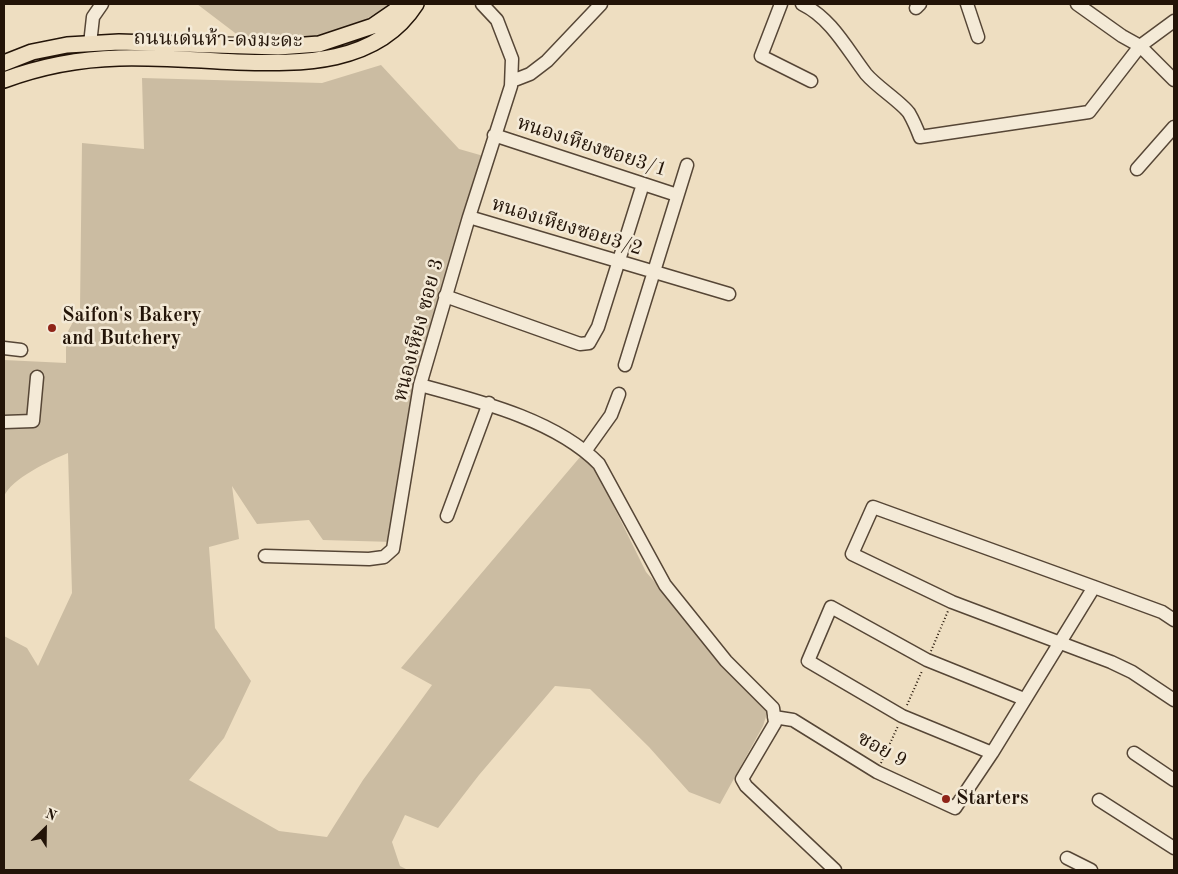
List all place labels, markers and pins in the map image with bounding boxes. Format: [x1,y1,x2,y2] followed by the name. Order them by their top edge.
[62,304,202,351] place label: Saifon's Bakery and Butchery
[46,322,58,334] marker: Saifon's Bakery and Butchery
[956,787,1029,811] place label: Starters
[940,793,952,805] marker: Starters

